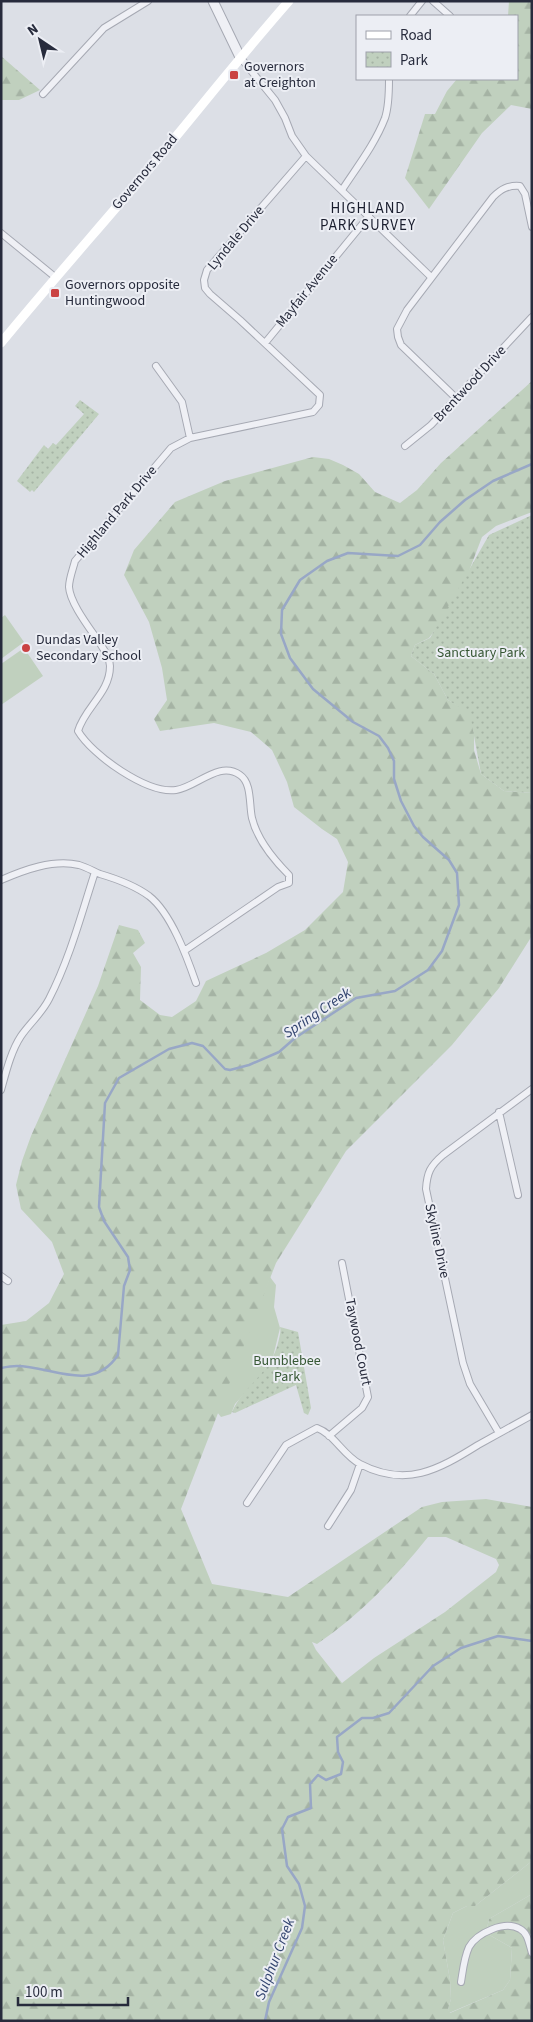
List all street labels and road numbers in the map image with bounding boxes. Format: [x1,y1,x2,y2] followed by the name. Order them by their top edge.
[107,130,183,214] street label: Governors Road
[203,201,269,275] street label: Lyndale Drive
[271,250,343,332] street label: Mayfair Avenue
[429,341,511,427] street label: Brentwood Drive
[72,461,162,563] street label: Highland Park Drive
[419,1202,455,1280] street label: Skyline Drive
[340,1297,376,1388] street label: Taywood Court

